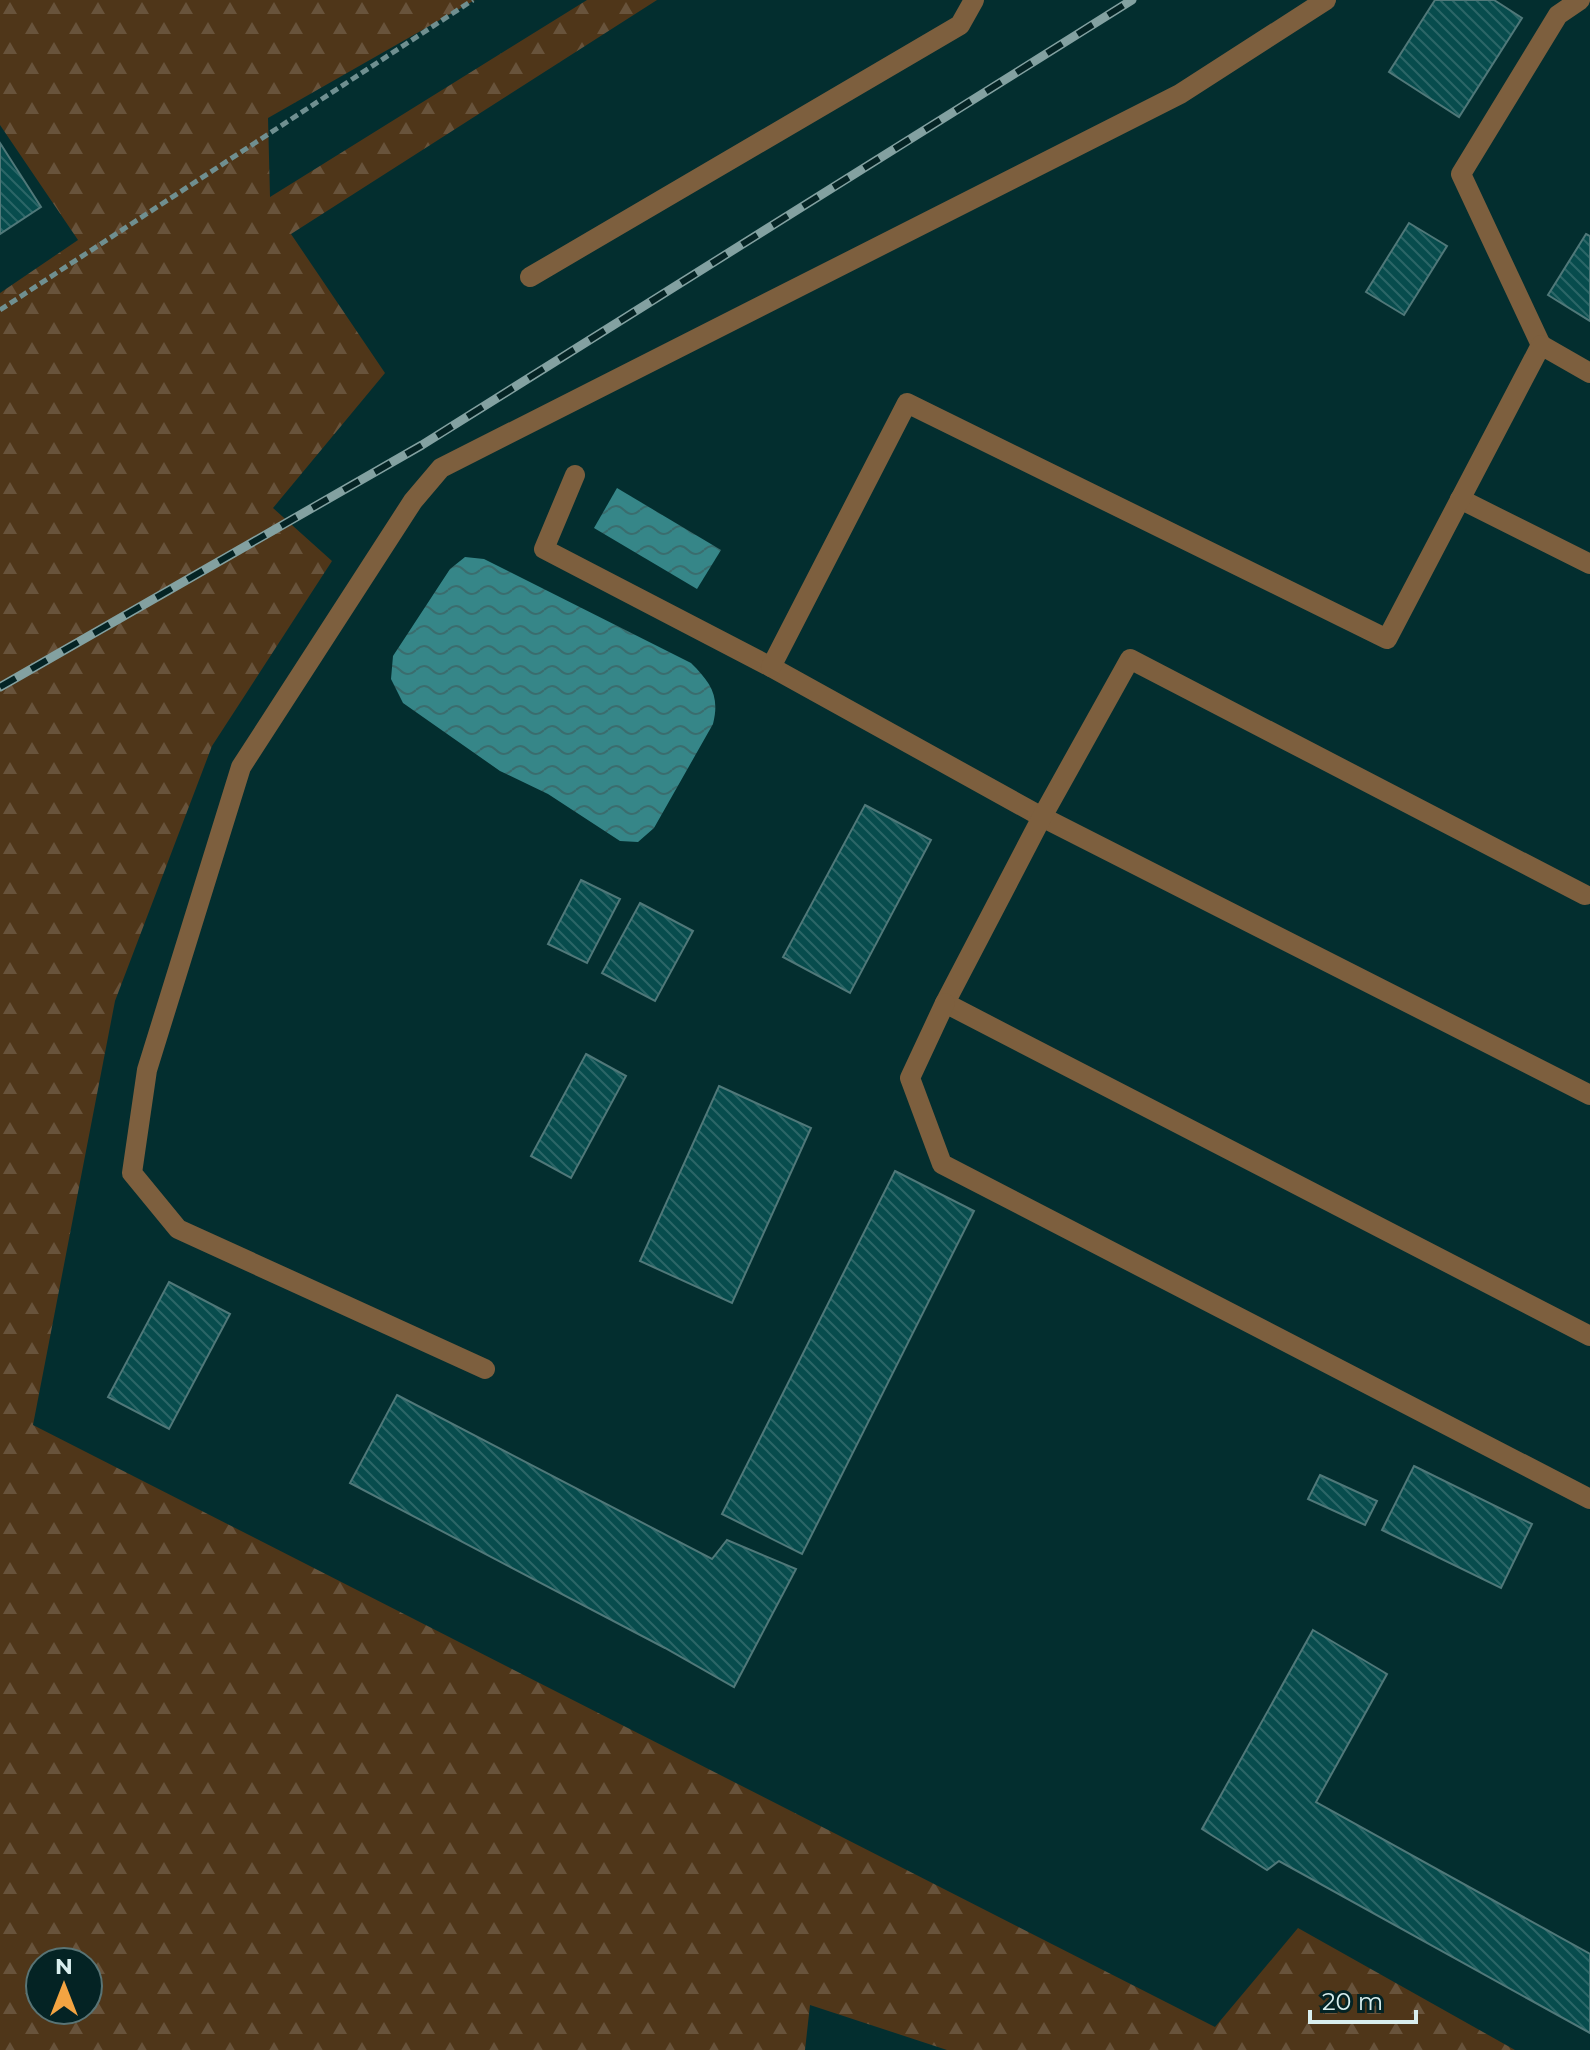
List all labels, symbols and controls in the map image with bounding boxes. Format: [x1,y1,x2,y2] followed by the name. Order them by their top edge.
[24,1946,104,2026] north arrow
[55,1953,73,1980] text: N
[1310,1974,1416,2024] scale bar
[1322,1987,1383,2016] text: 20 m

